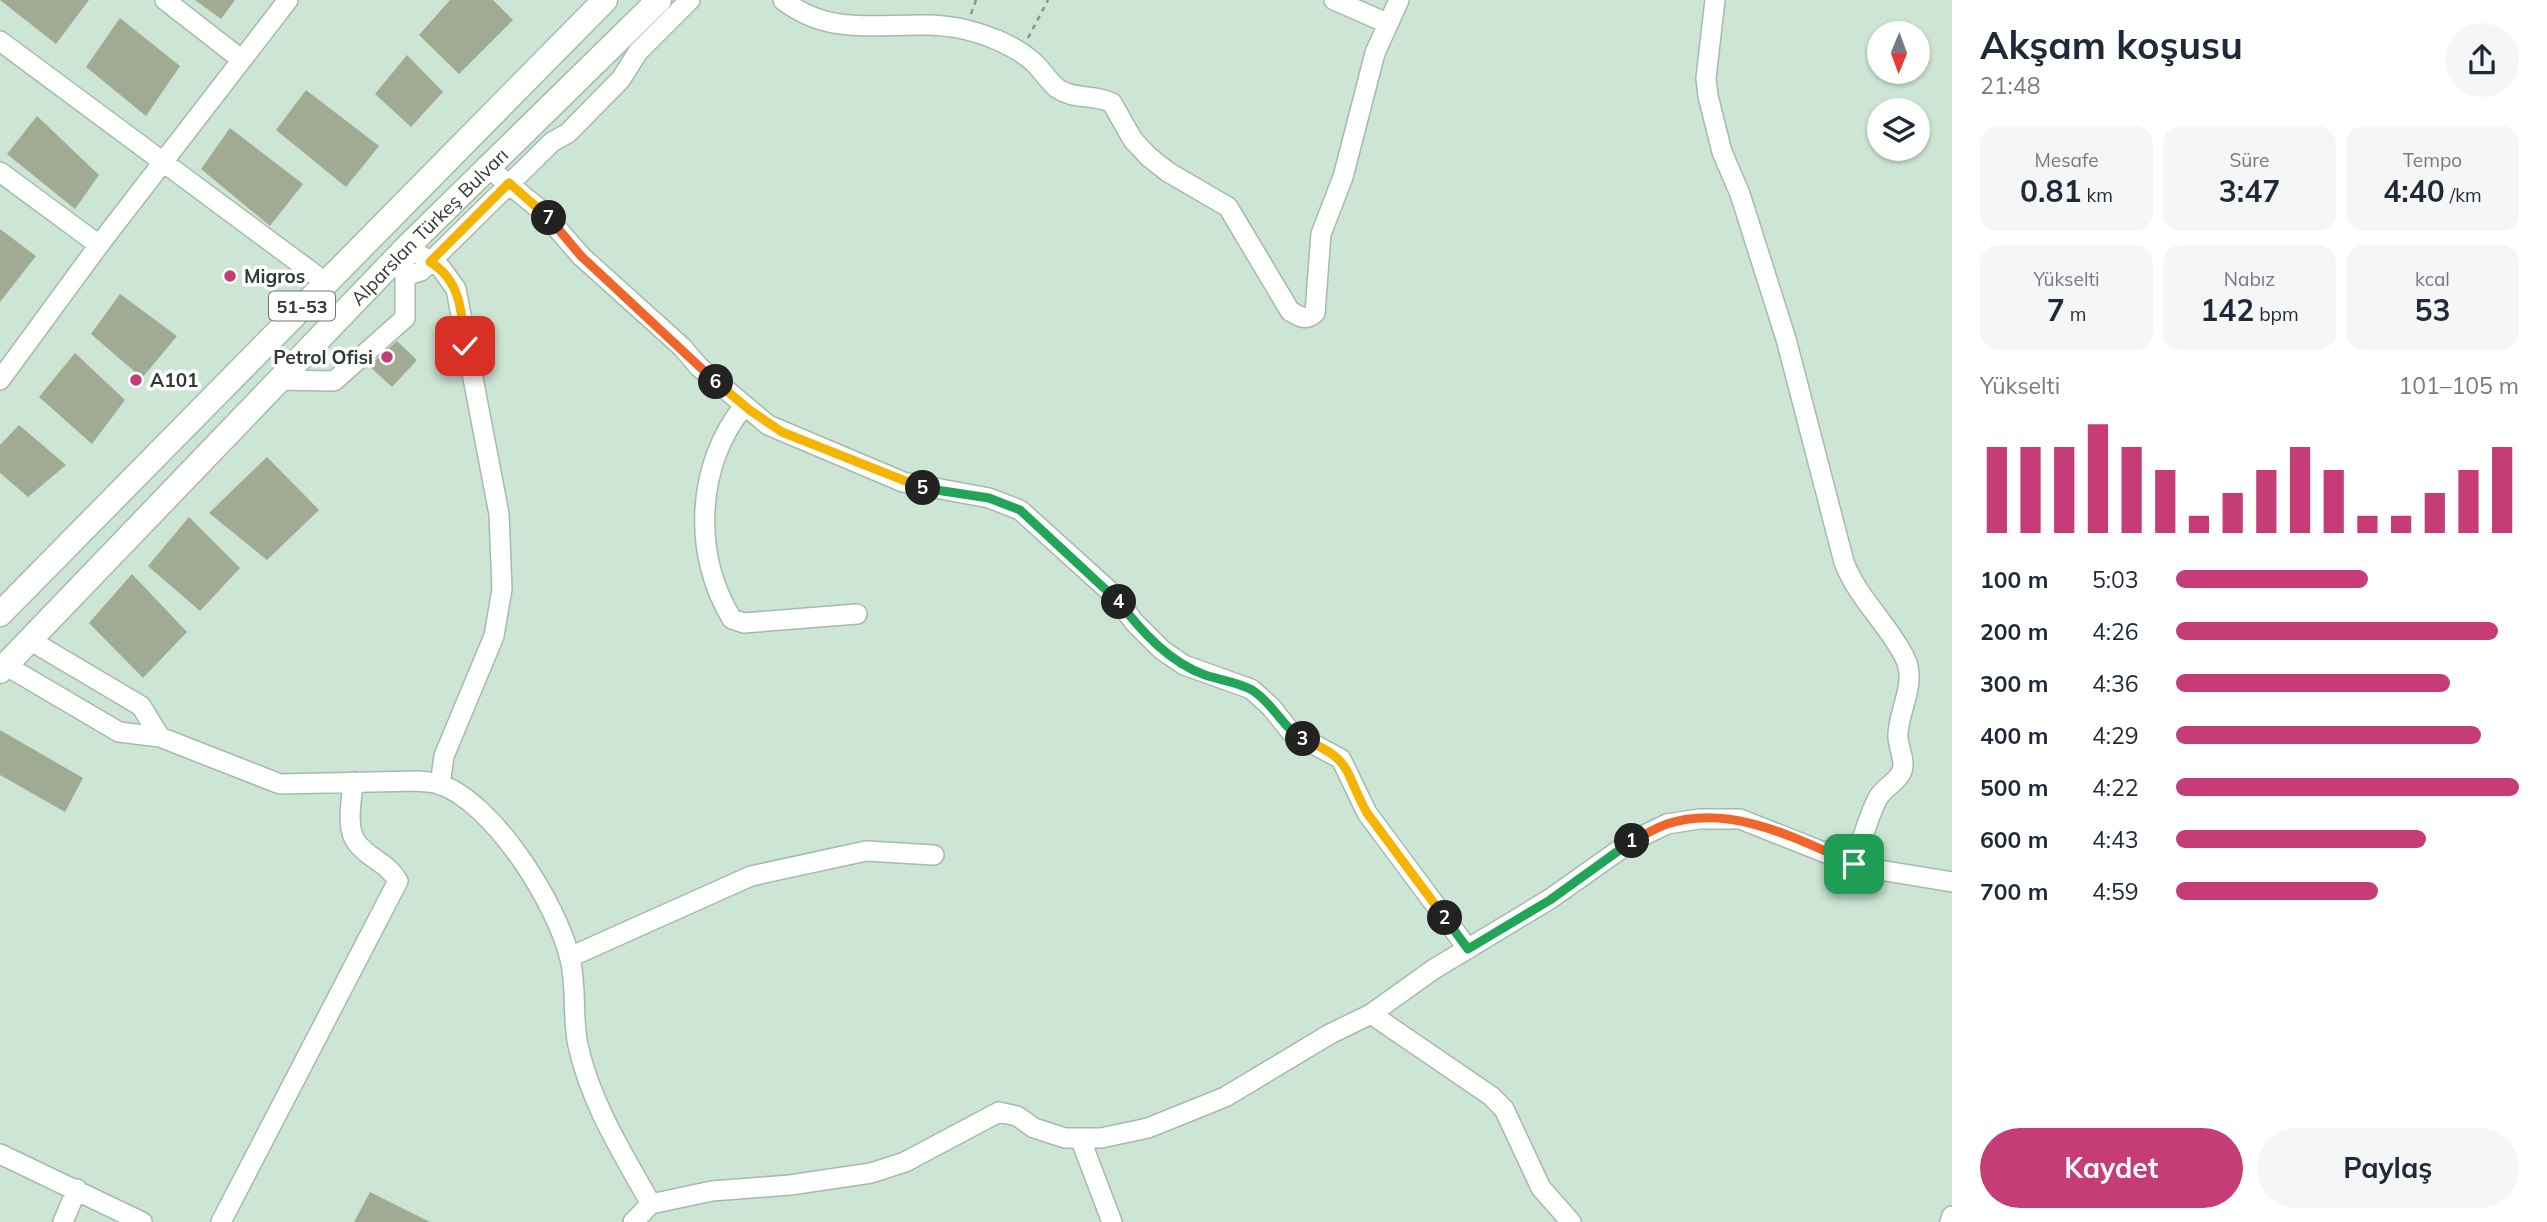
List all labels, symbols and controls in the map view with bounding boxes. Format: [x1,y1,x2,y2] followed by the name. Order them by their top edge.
[1867,21,1930,84] north arrow
[1867,21,1930,161] map controls
[1980,21,2243,69] text: Akşam koşusu
[2445,23,2519,97] button: share
[1980,71,2040,100] text: 21:48
[1867,98,1930,161] button: layers
[346,143,513,310] street label: Alparslan Türkeş Bulvarı
[2035,148,2098,172] text: Mesafe
[2230,148,2269,172] text: Süre
[2403,148,2462,172] text: Tempo
[2020,172,2082,210] text: 0.81
[2219,172,2280,210] text: 3:47
[2383,172,2445,210] text: 4:40
[2082,183,2113,207] text: km
[2445,183,2482,207] text: /km
[532,200,566,235] pin: 7
[543,205,554,229] text: 7
[244,264,305,288] place label: Migros
[2033,267,2100,291] text: Yükselti
[2224,267,2275,291] text: Nabız
[2415,267,2450,291] text: kcal
[222,268,238,284] marker: Migros
[2047,291,2065,329] text: 7
[2200,291,2254,329] text: 142
[2415,291,2451,329] text: 53
[269,292,335,320] road number: 51-53
[2065,302,2086,326] text: m
[2254,302,2299,326] text: bpm
[435,316,495,376] pin
[446,327,484,365] icon: check
[273,345,373,369] place label: Petrol Ofisi
[379,349,395,365] marker: Petrol Ofisi
[698,364,734,400] pin: 6
[150,368,198,392] place label: A101
[710,369,721,393] text: 6
[1980,371,2060,400] text: Yükselti
[2398,371,2519,400] text: 101–105 m
[128,372,144,388] marker: A101
[906,470,940,505] pin: 5
[917,475,928,499] text: 5
[1980,565,2048,594] text: 100 m
[2092,565,2139,594] text: 5:03
[1102,584,1136,620] pin: 4
[1113,589,1124,613] text: 4
[1980,617,2048,646] text: 200 m
[2092,617,2139,646] text: 4:26
[1980,669,2048,698] text: 300 m
[2092,669,2139,698] text: 4:36
[1980,721,2048,750] text: 400 m
[2092,721,2139,750] text: 4:29
[1286,722,1320,756] pin: 3
[1297,726,1308,750] text: 3
[1980,773,2048,802] text: 500 m
[2092,773,2139,802] text: 4:22
[1614,824,1650,858] pin: 1
[1980,825,2048,854] text: 600 m
[2092,825,2139,854] text: 4:43
[1626,828,1637,852] text: 1
[1824,834,1884,894] pin
[1835,845,1873,883] icon: arrive
[1980,877,2048,906] text: 700 m
[2092,877,2139,906] text: 4:59
[1428,900,1462,936] pin: 2
[1439,905,1450,929] text: 2
[1980,1128,2243,1208] button: Kaydet
[2257,1128,2519,1208] button: Paylaş

